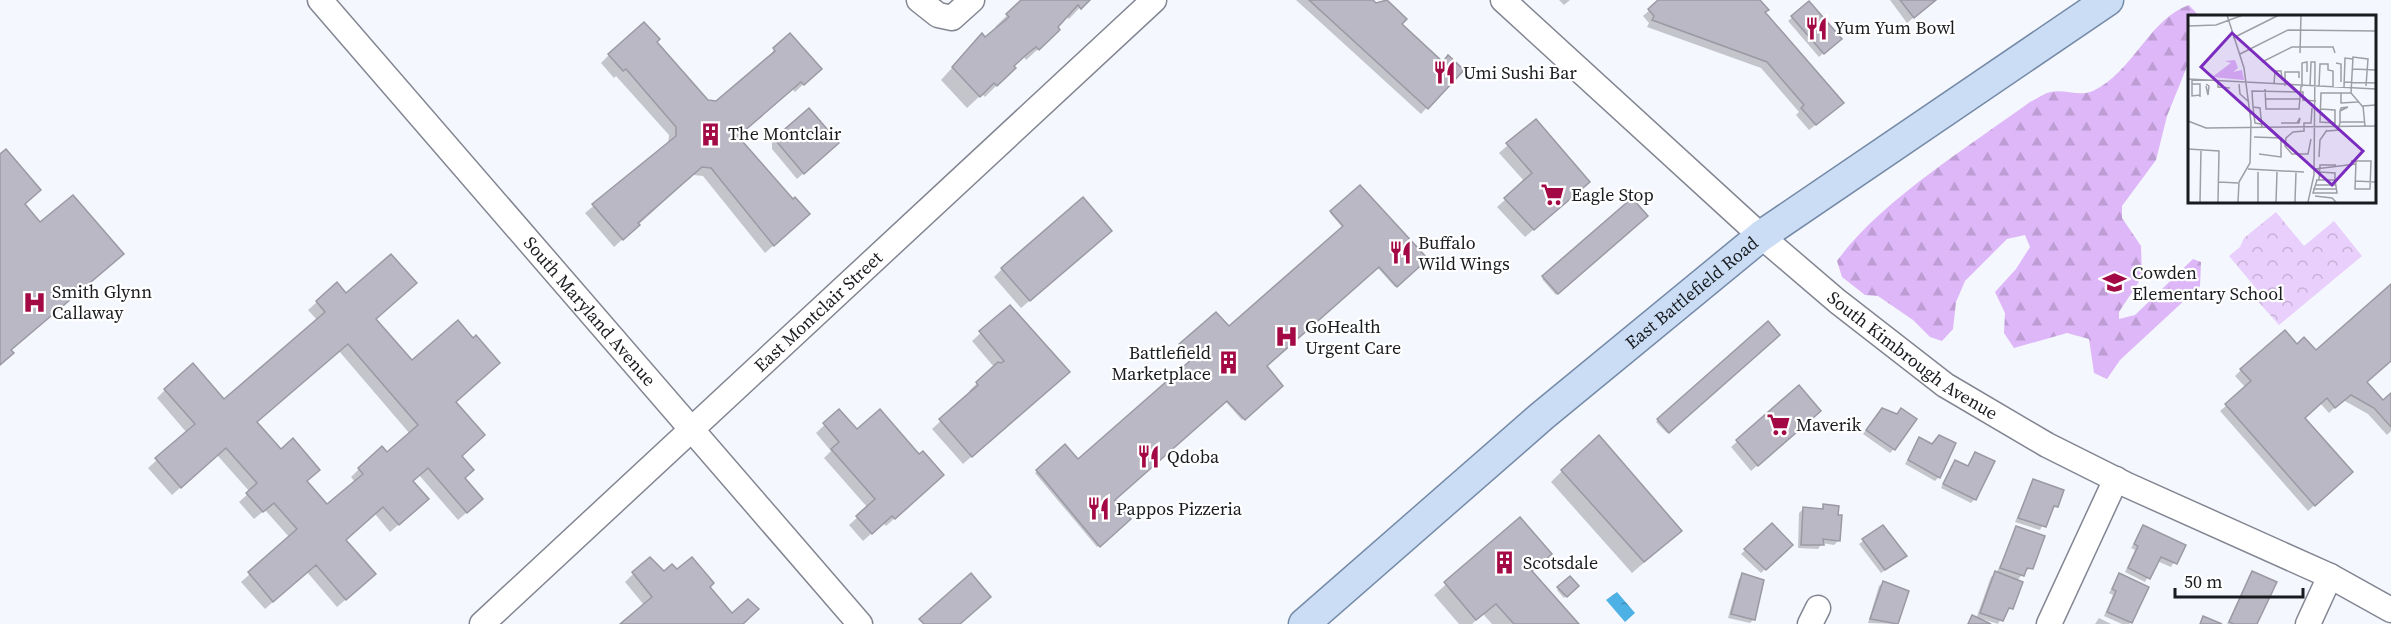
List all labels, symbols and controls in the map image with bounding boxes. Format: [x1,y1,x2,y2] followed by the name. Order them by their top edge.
[1803,15,1829,41] restaurant icon: Yum Yum Bowl
[1834,15,1955,40] place label: Yum Yum Bowl
[2188,15,2376,202] inset map
[1432,60,1458,86] restaurant icon: Umi Sushi Bar
[1463,60,1577,85] place label: Umi Sushi Bar
[697,121,723,147] building icon: The Montclair
[728,121,842,146] place label: The Montclair
[1540,182,1566,208] supermarket icon: Eagle Stop
[1571,182,1654,207] place label: Eagle Stop
[1418,230,1510,276] place label: Buffalo Wild Wings
[1620,230,1763,355] street label: East Battlefield Road
[518,231,662,391] street label: South Maryland Avenue
[1387,240,1413,266] restaurant icon: Buffalo Wild Wings
[748,245,888,377] street label: East Montclair Street
[2132,260,2283,306] place label: Cowden Elementary School
[2101,270,2127,296] school or university icon: Cowden Elementary School
[52,279,152,325] place label: Smith Glynn Callaway
[1822,285,2003,425] street label: South Kimbrough Avenue
[21,289,47,315] hospital icon: Smith Glynn Callaway
[1305,314,1401,360] place label: GoHealth Urgent Care
[1274,324,1300,350] hospital icon: GoHealth Urgent Care
[1111,340,1211,386] place label: Battlefield Marketplace
[1216,350,1242,376] building icon: Battlefield Marketplace
[1765,412,1791,438] supermarket icon: Maverik
[1796,412,1862,437] place label: Maverik
[1136,444,1162,470] restaurant icon: Qdoba
[1167,444,1220,469] place label: Qdoba
[1085,496,1111,522] restaurant icon: Pappos Pizzeria
[1116,496,1243,521] place label: Pappos Pizzeria
[1492,550,1518,576] building icon: Scotsdale
[1523,550,1598,575] place label: Scotsdale
[2175,561,2302,599] scale bar
[2184,569,2222,594] text: 50 m

